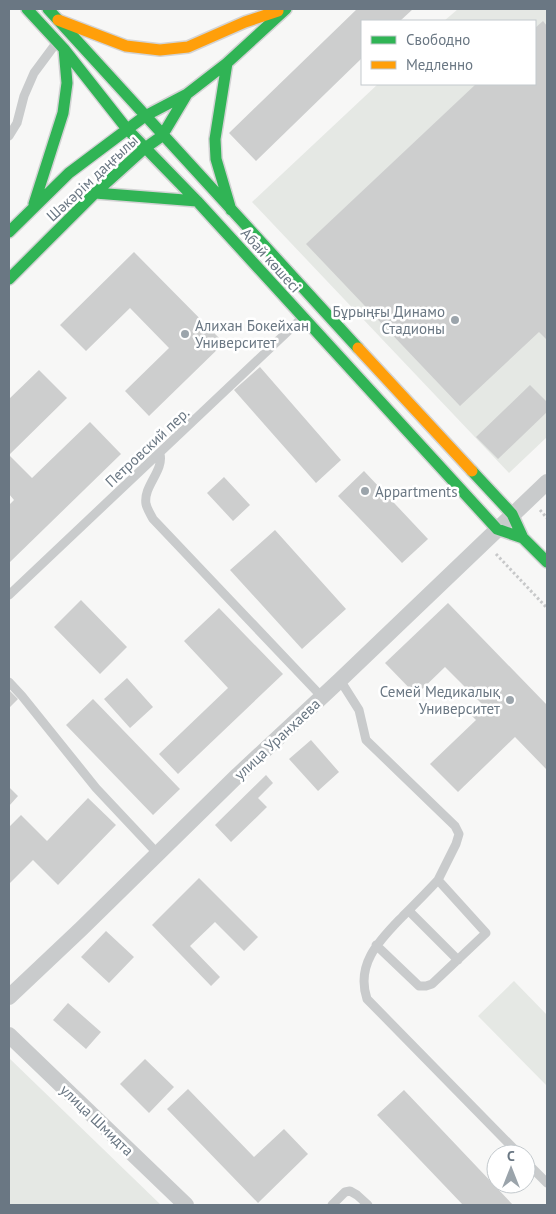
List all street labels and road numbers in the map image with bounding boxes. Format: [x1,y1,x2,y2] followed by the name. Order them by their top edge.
[42,131,142,225] street label: Шәкәрім даңғылы
[237,224,305,296] street label: Абай көшесі
[101,403,193,491] street label: Петровский пер.
[230,694,324,784] street label: улица Уранхаева
[56,1080,138,1160] street label: улица Шмидта

